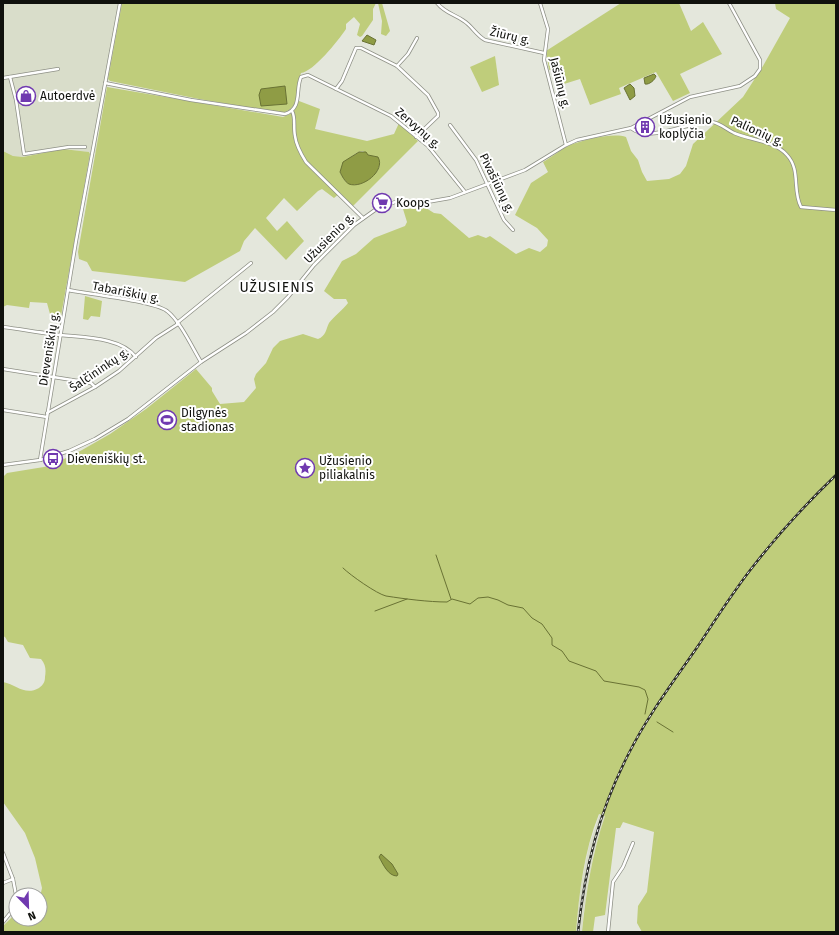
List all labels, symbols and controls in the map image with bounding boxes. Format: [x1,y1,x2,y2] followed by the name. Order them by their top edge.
[489,24,532,47] street label: Žiūrų g.
[547,56,573,110] street label: Jašiūnų g.
[15,85,37,107] shop icon: Autoerdvė
[40,89,95,103] place label: Autoerdvė
[393,105,444,152] street label: Zervynų g.
[659,113,712,141] place label: Užusienio koplyčia
[728,113,786,149] street label: Palionių g.
[634,116,656,138] building icon: Užusienio koplyčia
[477,151,518,215] street label: Pivašiūnų g.
[371,192,393,214] supermarket icon: Koops
[396,196,430,210] place label: Koops
[301,210,357,266] street label: Užusienio g.
[239,278,315,296] district label: UŽUSIENIS
[91,279,161,305] street label: Tabariškių g.
[36,311,62,387] street label: Dieveniškių g.
[66,344,131,395] street label: Šalčininkų g.
[181,406,234,434] place label: Dilgynės stadionas
[156,409,178,431] sports icon: Dilgynės stadionas
[42,448,64,470] bus stop icon: Dieveniškių st.
[67,452,146,466] place label: Dieveniškių st.
[319,454,375,482] place label: Užusienio piliakalnis
[294,457,316,479] place icon: Užusienio piliakalnis
[8,887,48,927] north arrow
[26,908,38,923] text: N

